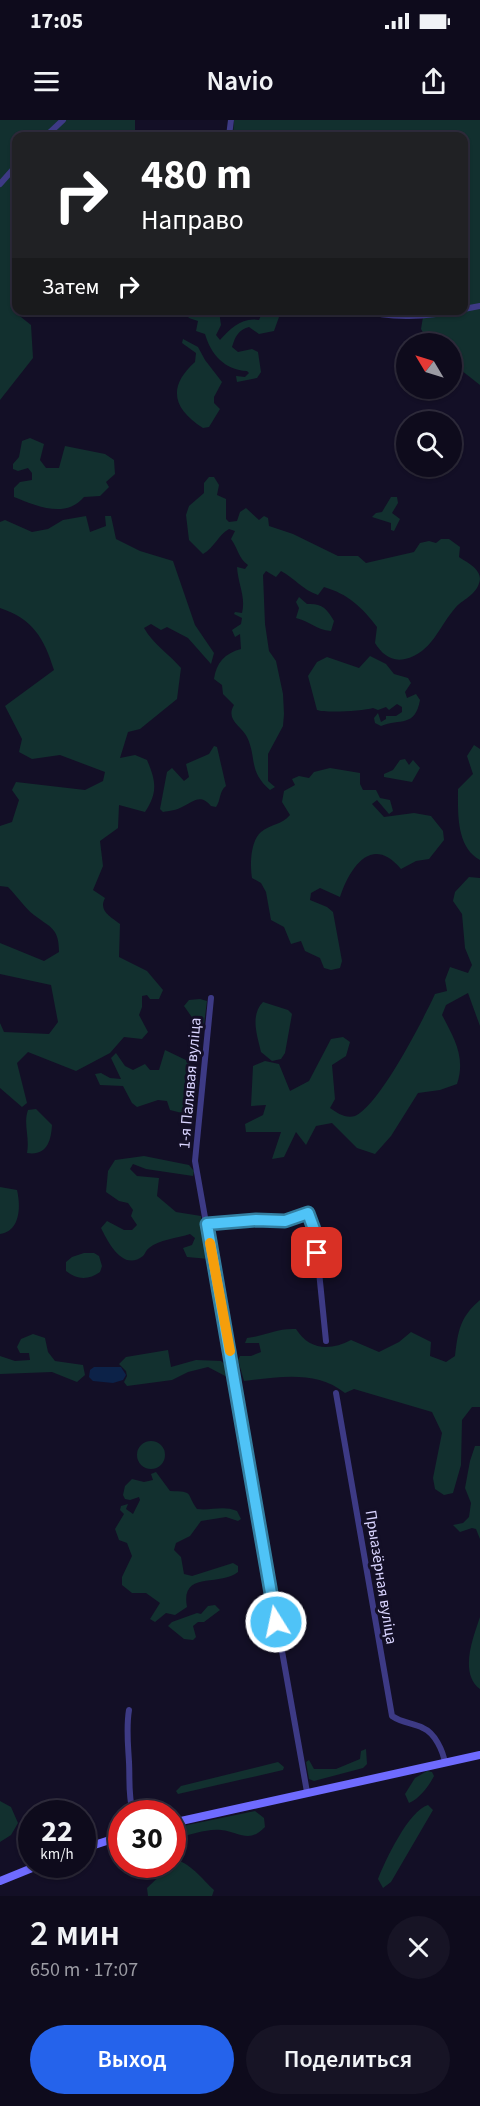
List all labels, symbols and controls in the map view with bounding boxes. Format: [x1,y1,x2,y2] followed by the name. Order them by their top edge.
[30,5,83,37] text: 17:05
[207,62,273,101] text: Navio
[30,65,63,98] icon: menu
[417,65,450,98] icon: share
[141,145,252,205] text: 480 m
[42,156,120,234] icon: right
[141,201,244,240] text: Направо
[112,270,145,303] icon: right
[42,271,100,303] text: Затем
[396,333,462,399] north arrow
[396,333,462,477] map controls
[396,411,462,477] button: search
[173,1016,207,1150] street label: 1-я Палявая вуліца
[291,1227,342,1278] pin
[300,1236,333,1269] icon: arrive
[360,1508,402,1646] street label: Прыазёрная вуліца
[244,1590,308,1654] position arrow
[108,1800,186,1878] speed limit sign: 30
[41,1810,73,1853] text: 22
[40,1844,74,1865] text: km/h
[30,1908,120,1959] text: 2 мин
[387,1916,450,1979] button: close
[30,1956,138,1984] text: 650 m · 17:07
[30,2025,234,2094] button: Выход
[246,2025,450,2094] button: Поделиться

